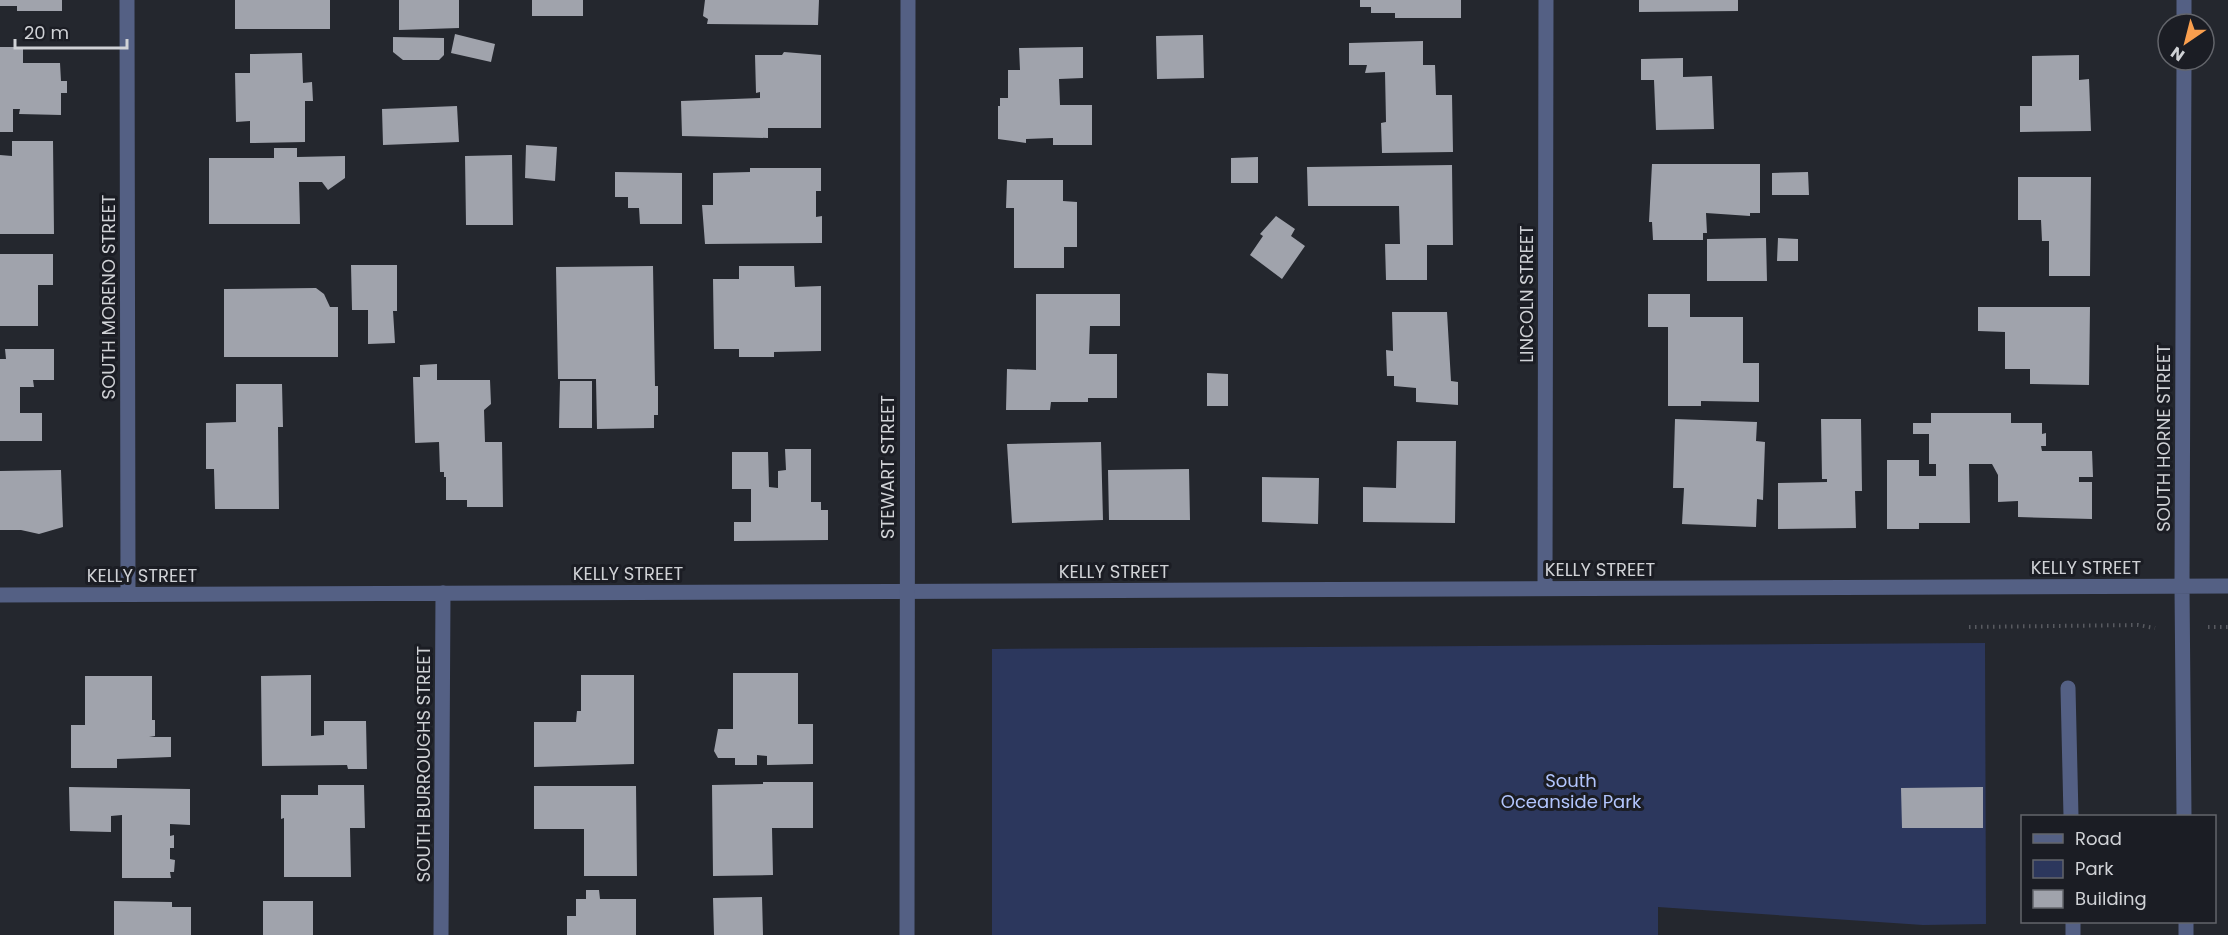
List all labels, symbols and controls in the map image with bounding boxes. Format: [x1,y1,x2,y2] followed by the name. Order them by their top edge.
[15,12,128,50] scale bar
[2156,12,2216,72] north arrow
[24,20,69,45] text: 20 m
[2166,41,2189,67] text: N
[96,194,121,399] street label: SOUTH MORENO STREET
[1514,225,1539,363] street label: LINCOLN STREET
[2151,344,2176,532] street label: SOUTH HORNE STREET
[875,395,900,539] street label: STEWART STREET
[2031,555,2141,580] street label: KELLY STREET
[1545,557,1655,582] street label: KELLY STREET
[1059,559,1169,584] street label: KELLY STREET
[573,561,683,586] street label: KELLY STREET
[87,563,197,588] street label: KELLY STREET
[411,645,436,882] street label: SOUTH BURROUGHS STREET
[1501,768,1642,814] park label: South Oceanside Park
[2021,815,2216,923] legend
[2075,826,2122,851] text: Road
[2075,856,2114,881] text: Park
[2075,886,2147,911] text: Building

